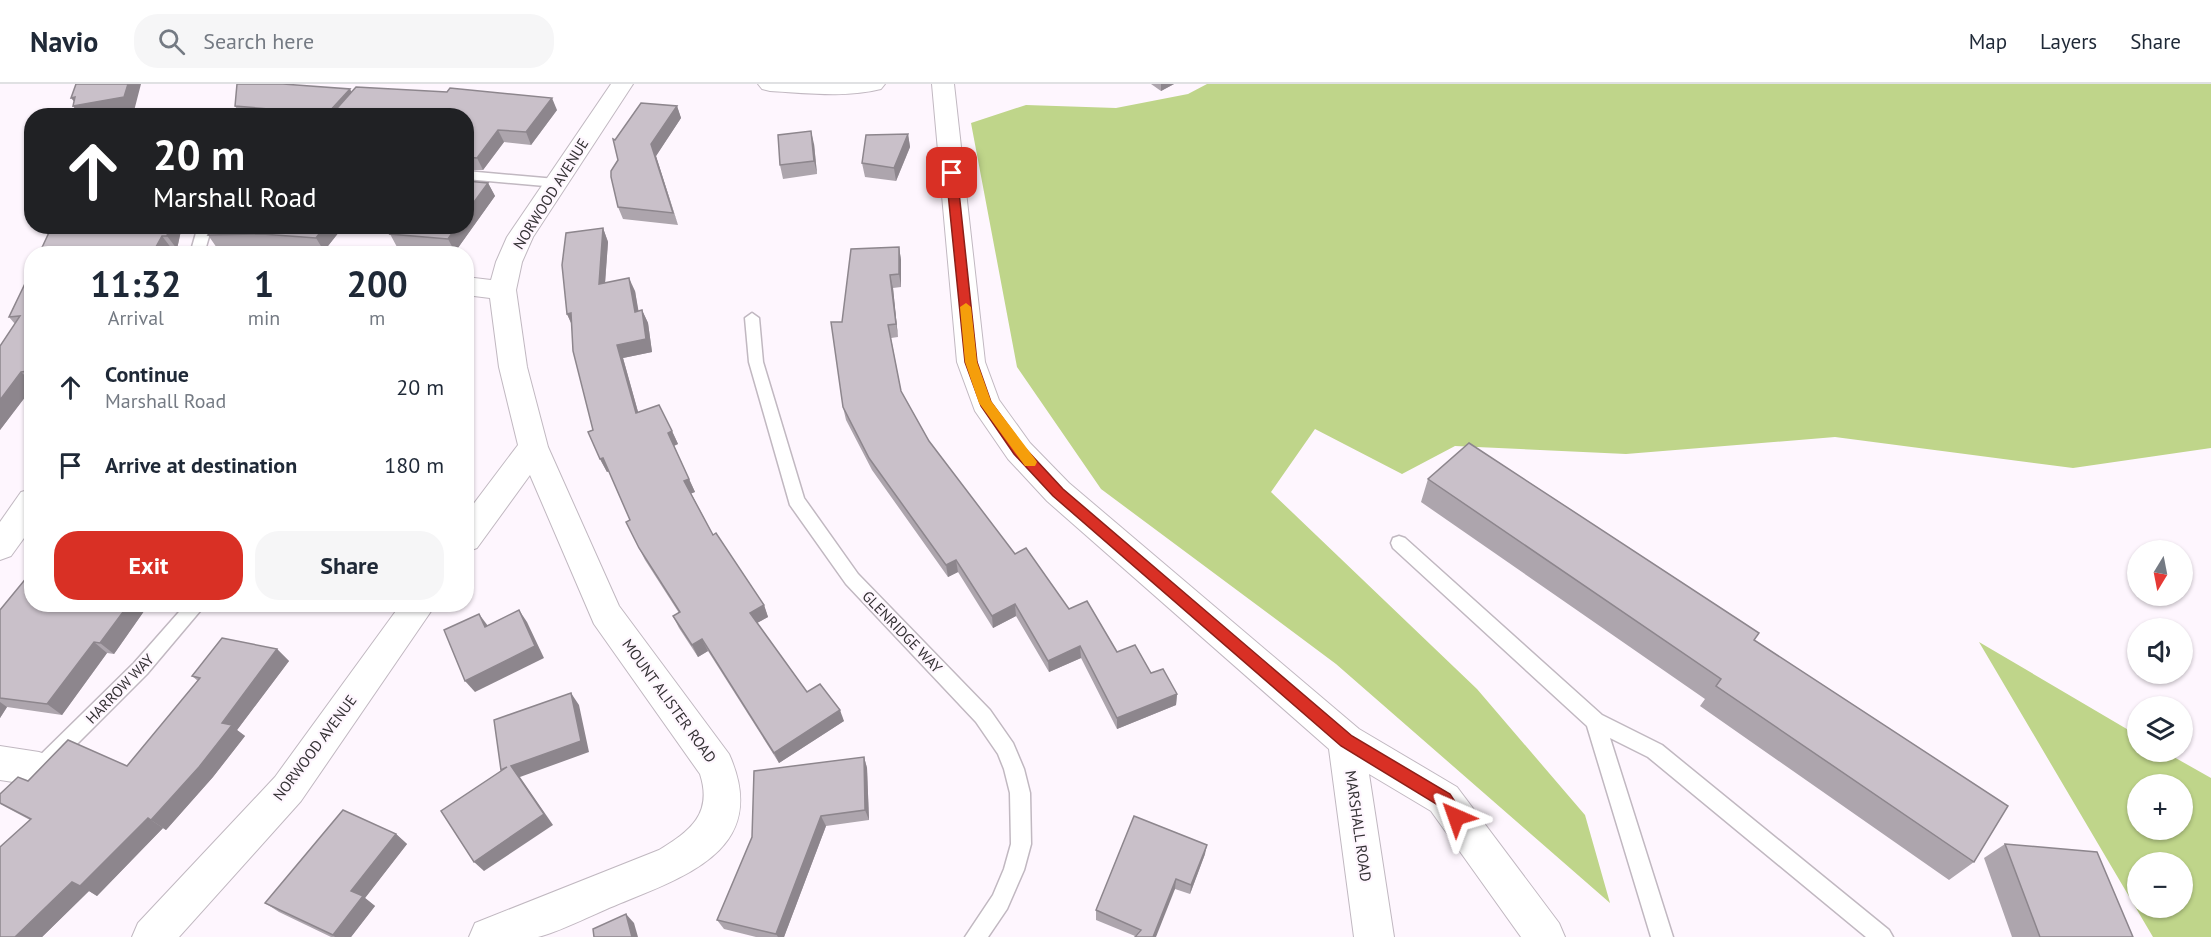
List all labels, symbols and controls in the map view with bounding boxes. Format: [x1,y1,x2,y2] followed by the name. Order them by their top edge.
[134,14,554,68] search box
[30,23,98,60] text: Navio
[155,25,188,58] icon: search
[203,27,314,55] text: Search here
[1969,28,2007,55] text: Map
[2040,28,2097,55] text: Layers
[2130,28,2181,55] text: Share
[153,127,245,182] text: 20 m
[54,132,132,210] icon: ahead
[509,135,592,253] street label: NORWOOD AVENUE
[926,147,977,198] pin
[935,156,968,189] icon: arrive
[153,180,317,214] text: Marshall Road
[90,260,182,307] text: 11:32
[254,260,274,307] text: 1
[347,260,408,307] text: 200
[108,305,164,331] text: Arrival
[248,305,280,331] text: min
[369,305,385,331] text: m
[105,360,189,388] text: Continue
[54,371,87,404] icon: ahead
[396,373,444,401] text: 20 m
[105,388,226,414] text: Marshall Road
[54,449,87,482] icon: arrive
[105,451,297,479] text: Arrive at destination
[384,451,444,479] text: 180 m
[54,531,243,600] button: Exit
[255,531,444,600] button: Share
[2127,540,2193,606] north arrow
[2127,540,2193,918] map controls
[858,586,947,677] street label: GLENRIDGE WAY
[2127,618,2193,684] button: sound
[618,635,721,766] street label: MOUNT ALISTER ROAD
[82,649,158,728] street label: HARROW WAY
[269,691,360,804] street label: NORWOOD AVENUE
[2127,696,2193,762] button: layers
[1341,769,1376,883] street label: MARSHALL ROAD
[2127,774,2193,840] button: +
[1424,785,1488,849] position arrow
[2127,852,2193,918] button: −

